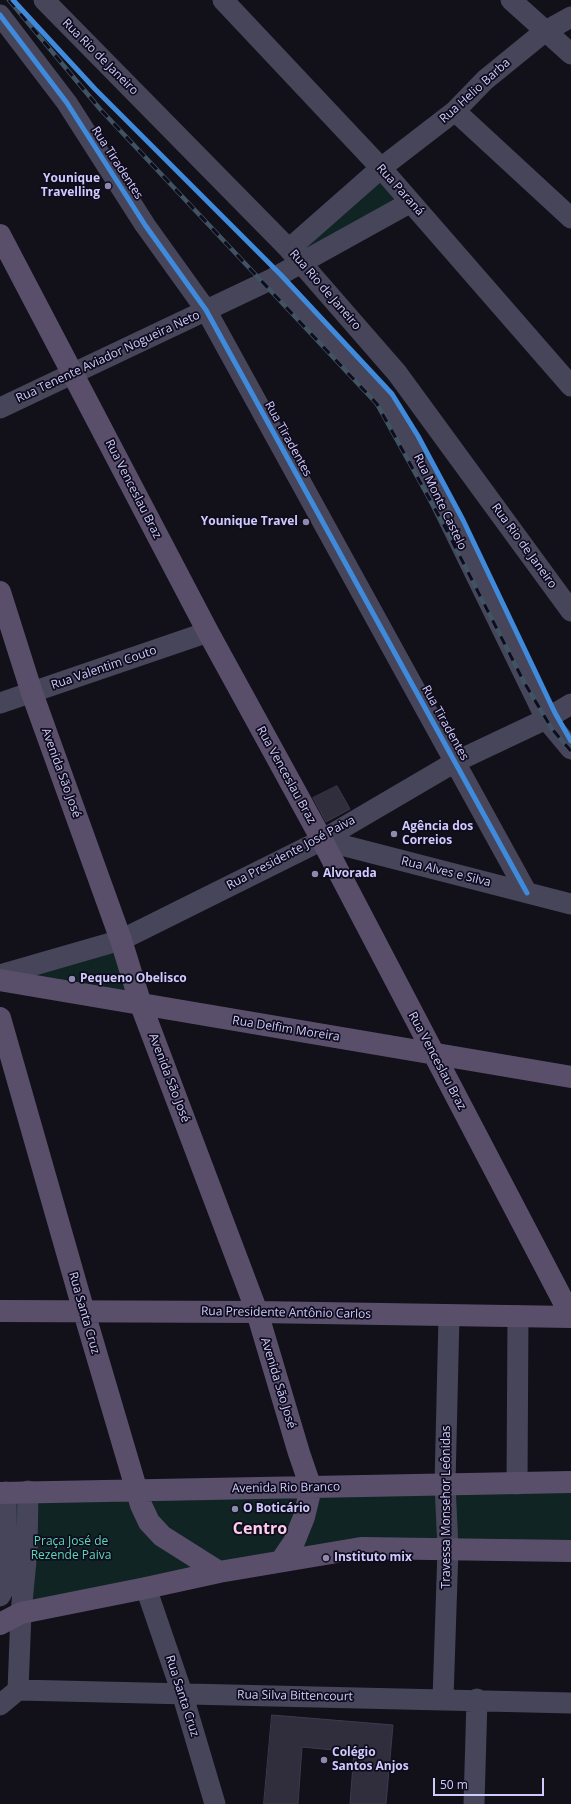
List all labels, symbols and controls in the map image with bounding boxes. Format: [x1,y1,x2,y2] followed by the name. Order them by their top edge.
[59,16,141,98] street label: Rua Rio de Janeiro
[437,56,513,126] street label: Rua Helio Barba
[88,124,146,202] street label: Rua Tiradentes
[373,161,427,219] street label: Rua Paraná
[41,172,100,200] place label: Younique Travelling
[103,181,113,191] marker: Younique Travelling
[286,247,364,333] street label: Rua Rio de Janeiro
[14,308,202,406] street label: Rua Tenente Aviador Nogueira Neto
[261,399,315,479] street label: Rua Tiradentes
[102,437,164,541] street label: Rua Venceslau Braz
[410,452,470,552] street label: Rua Monte Castelo
[488,501,560,591] street label: Rua Rio de Janeiro
[201,515,298,529] place label: Younique Travel
[301,517,311,527] marker: Younique Travel
[49,643,159,693] street label: Rua Valentim Couto
[418,683,472,763] street label: Rua Tiradentes
[253,724,319,826] street label: Rua Venceslau Braz
[38,726,84,820] street label: Avenida São José
[224,813,358,893] street label: Rua Presidente José Paiva
[402,820,473,848] place label: Agência dos Correios
[389,829,399,839] marker: Agência dos Correios
[400,854,492,890] street label: Rua Alves e Silva
[323,867,377,881] place label: Alvorada
[310,869,320,879] marker: Alvorada
[80,972,187,986] place label: Pequeno Obelisco
[67,974,77,984] marker: Pequeno Obelisco
[405,1009,469,1113] street label: Rua Venceslau Braz
[231,1013,341,1045] street label: Rua Delfim Moreira
[145,1031,193,1125] street label: Avenida São José
[65,1270,103,1356] street label: Rua Santa Cruz
[201,1304,371,1322] street label: Rua Presidente Antônio Carlos
[257,1336,299,1430] street label: Avenida São José
[440,1426,454,1588] street label: Travessa Monsehor Leônidas
[232,1480,340,1496] street label: Avenida Rio Branco
[243,1502,310,1516] place label: O Boticário
[230,1504,240,1514] marker: O Boticário
[233,1519,287,1539] district label: Centro
[31,1535,111,1563] park label: Praça José de Rezende Paiva
[334,1551,412,1565] place label: Instituto mix
[321,1553,331,1563] marker: Instituto mix
[162,1654,202,1738] street label: Rua Santa Cruz
[237,1688,353,1704] street label: Rua Silva Bittencourt
[332,1746,409,1774] place label: Colégio Santos Anjos
[319,1755,329,1765] marker: Colégio Santos Anjos
[435,1770,546,1796] scale bar
[440,1776,468,1793] text: 50 m

